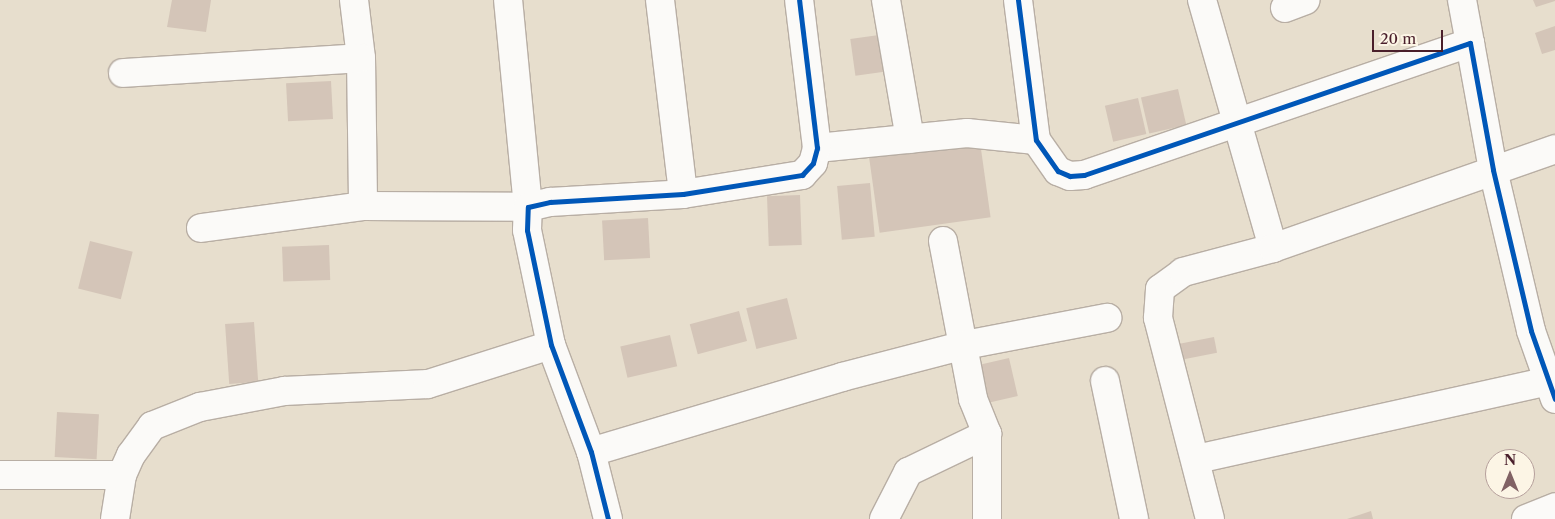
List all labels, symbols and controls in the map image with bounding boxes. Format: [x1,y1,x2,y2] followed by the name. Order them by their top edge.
[1375,20,1446,52] scale bar
[1380,29,1416,48] text: 20 m
[1485,449,1535,499] north arrow
[1504,451,1516,469] text: N

